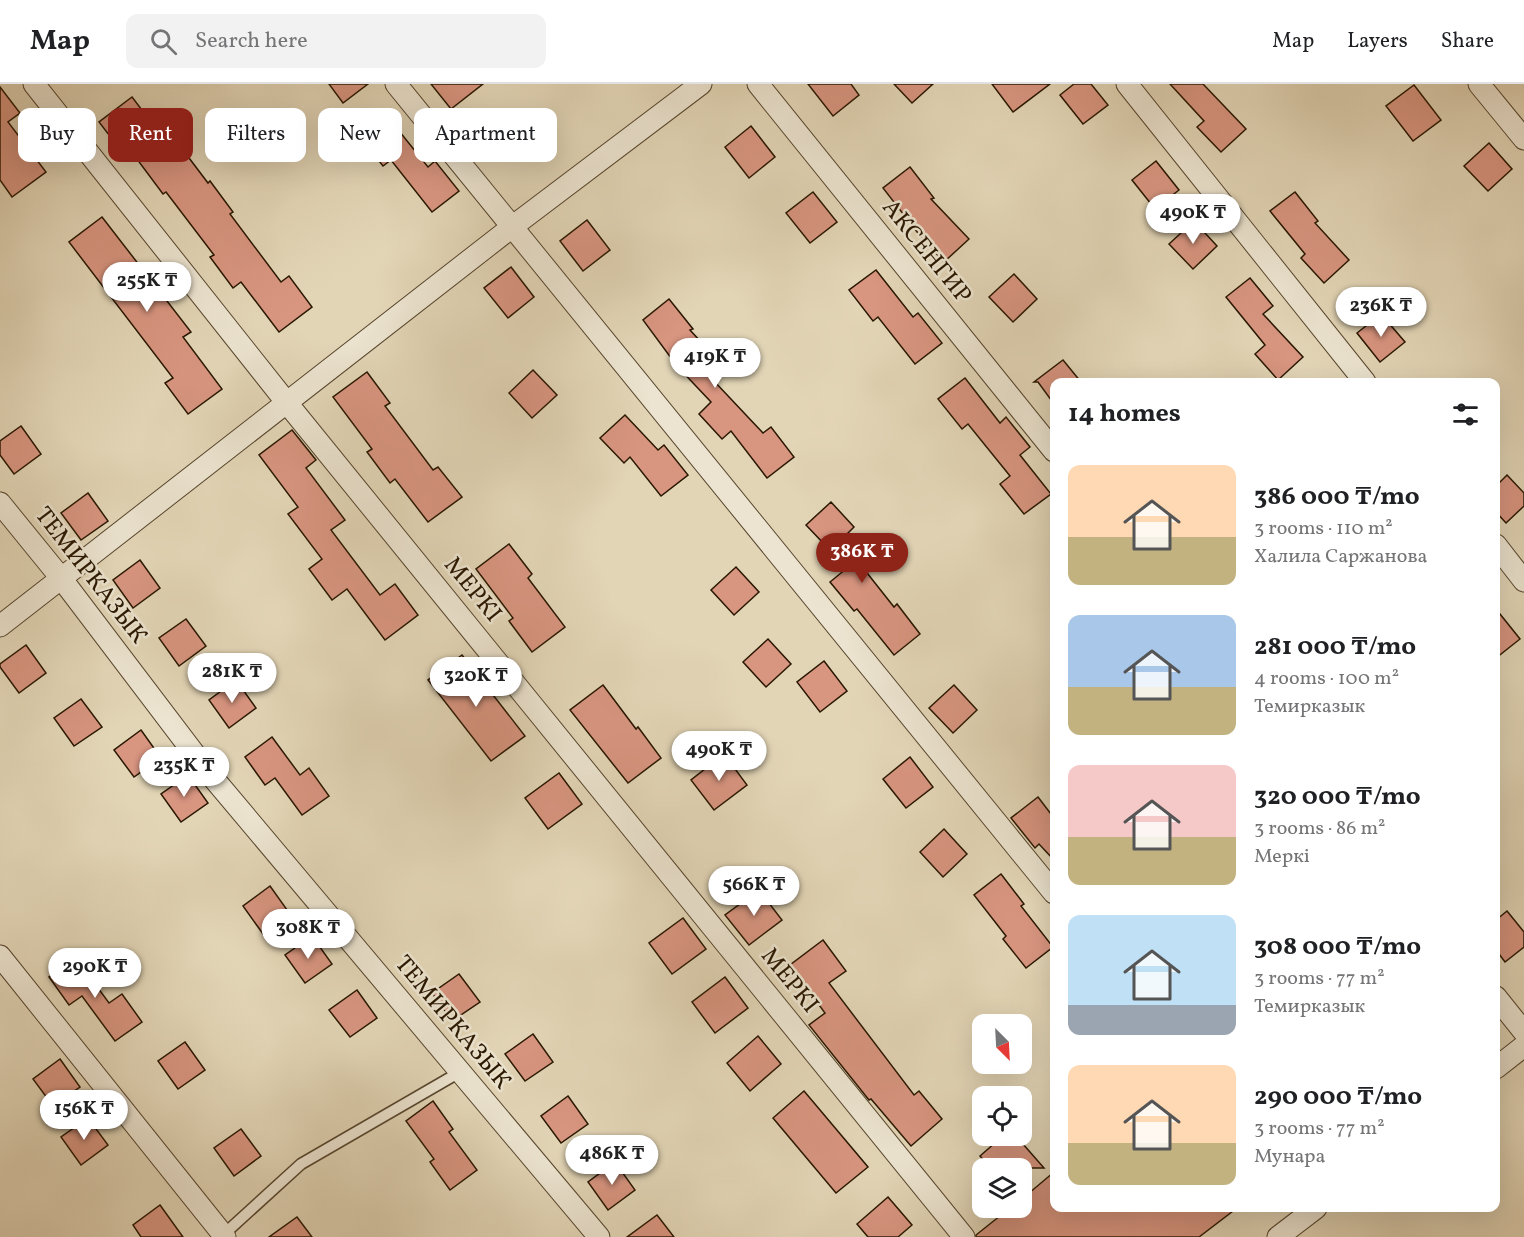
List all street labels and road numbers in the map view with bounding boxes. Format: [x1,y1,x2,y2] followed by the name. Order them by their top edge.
[873,193,979,311] street label: АКСЕНГИР
[26,500,154,652] street label: ТЕМИРКАЗЫК
[435,550,509,630] street label: МЕРКІ
[752,941,826,1021] street label: МЕРКІ
[386,949,518,1097] street label: ТЕМИРКАЗЫК

